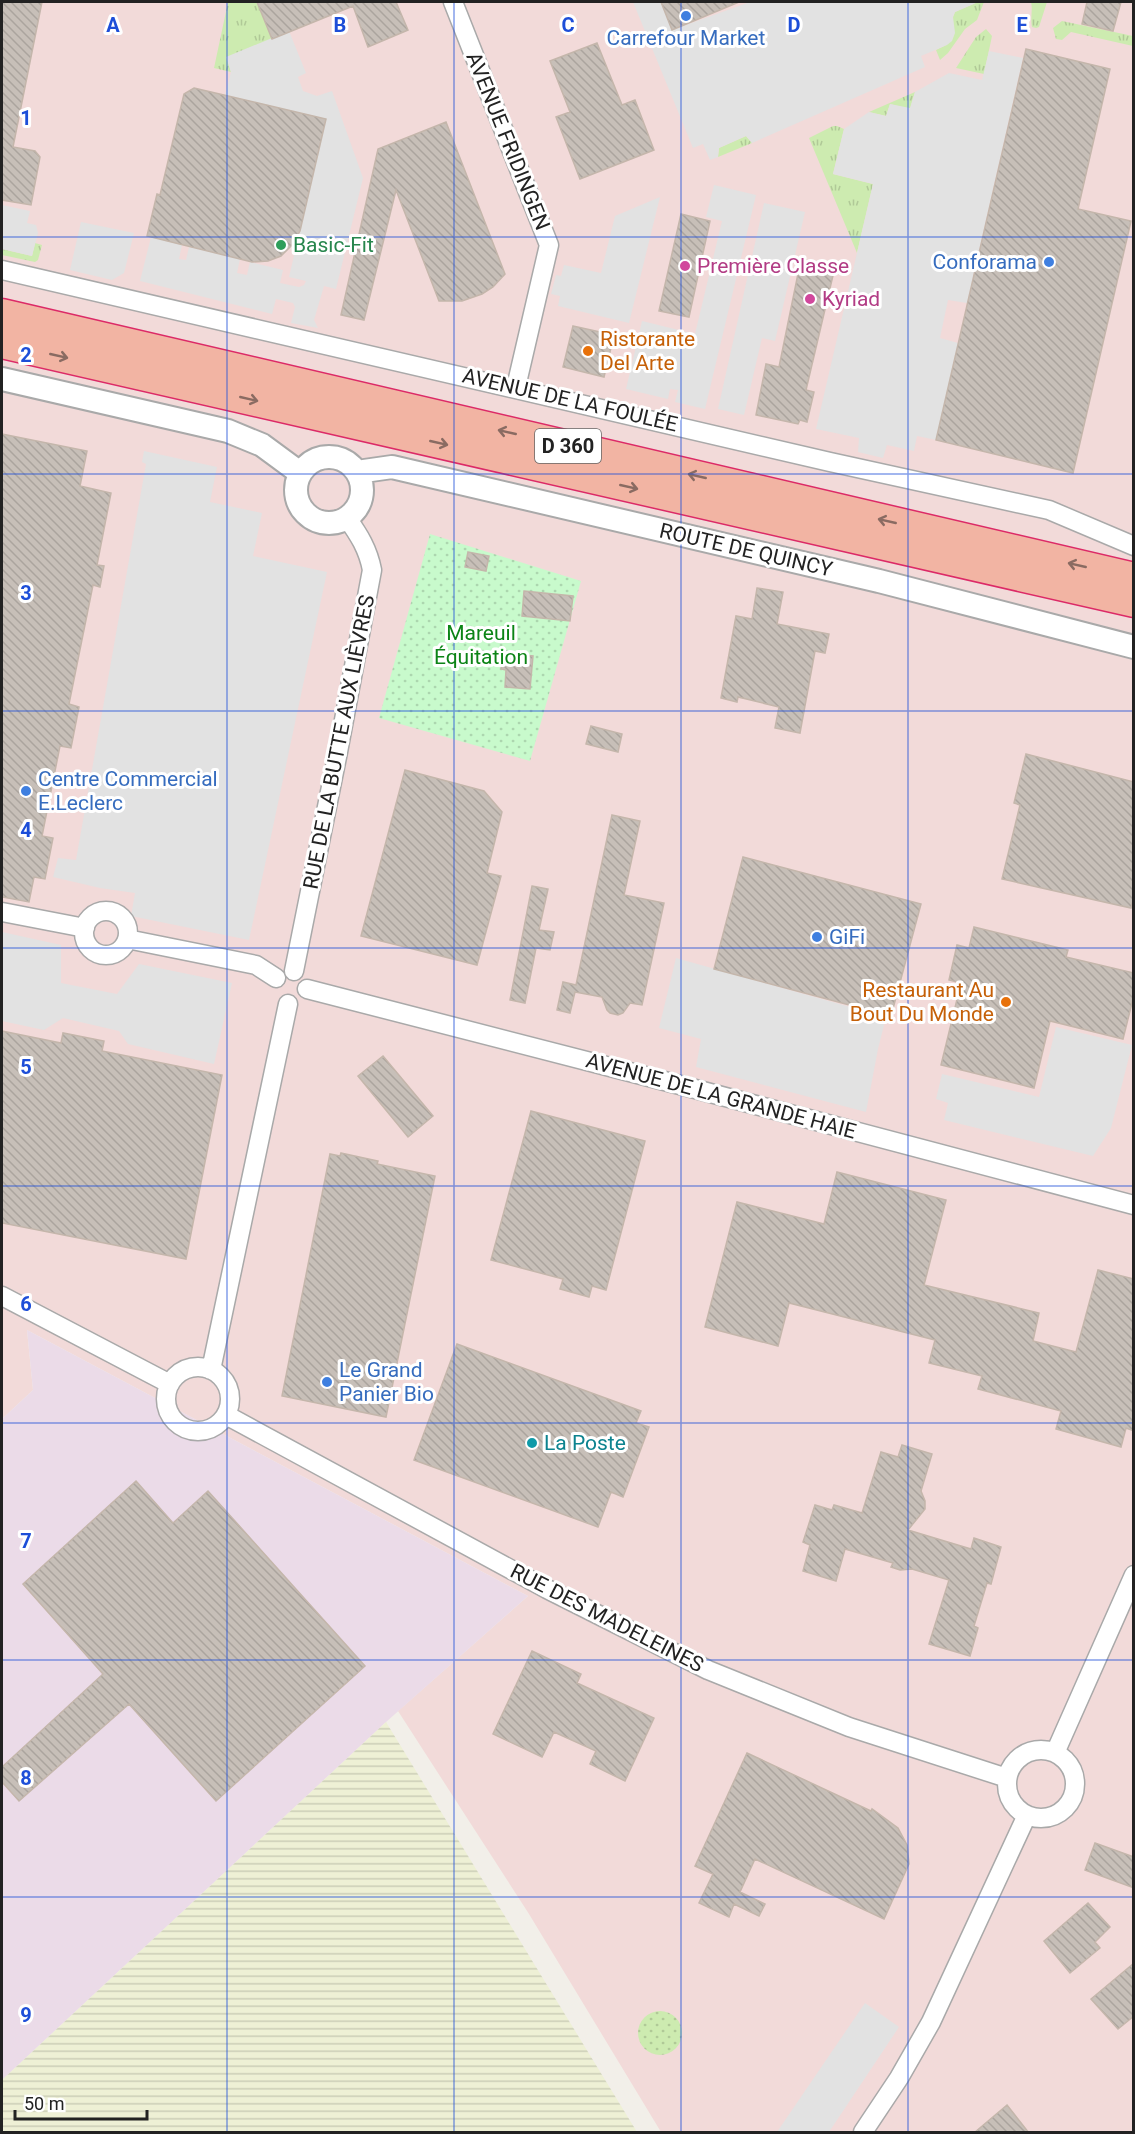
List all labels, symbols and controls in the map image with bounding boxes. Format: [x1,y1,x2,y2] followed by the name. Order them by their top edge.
[679,9,693,23] marker: Carrefour Market
[106,13,120,37] text: A
[334,13,346,37] text: B
[561,13,575,37] text: C
[788,13,801,37] text: D
[1016,13,1028,37] text: E
[607,26,766,50] place label: Carrefour Market
[461,49,555,233] street label: AVENUE FRIDINGEN
[20,106,32,130] text: 1
[293,233,374,257] place label: Basic-Fit
[274,238,288,252] marker: Basic-Fit
[933,250,1037,274] place label: Conforama
[697,254,849,278] place label: Première Classe
[1042,255,1056,269] marker: Conforama
[678,259,692,273] marker: Première Classe
[822,287,880,311] place label: Kyriad
[803,292,817,306] marker: Kyriad
[600,327,695,375] place label: Ristorante Del Arte
[20,343,32,367] text: 2
[581,344,595,358] marker: Ristorante Del Arte
[48,351,68,362] one-way arrow
[460,364,680,436] street label: AVENUE DE LA FOULÉE
[239,394,258,406] one-way arrow
[498,426,517,437] one-way arrow
[535,429,601,463] road number: D 360
[428,438,448,449] one-way arrow
[687,470,706,482] one-way arrow
[619,481,638,493] one-way arrow
[877,514,896,526] one-way arrow
[657,518,835,582] street label: ROUTE DE QUINCY
[1067,559,1087,570] one-way arrow
[20,581,32,605] text: 3
[299,593,379,891] street label: RUE DE LA BUTTE AUX LIÈVRES
[434,621,528,669] park label: Mareuil Équitation
[38,767,218,815] place label: Centre Commercial E.Leclerc
[19,784,33,798] marker: Centre Commercial E.Leclerc
[20,818,32,842] text: 4
[829,925,865,949] place label: GiFi
[810,930,824,944] marker: GiFi
[850,978,994,1026] place label: Restaurant Au Bout Du Monde
[999,995,1013,1009] marker: Restaurant Au Bout Du Monde
[583,1048,859,1144] street label: AVENUE DE LA GRANDE HAIE
[20,1055,32,1079] text: 5
[20,1292,32,1316] text: 6
[339,1358,434,1406] place label: Le Grand Panier Bio
[320,1375,334,1389] marker: Le Grand Panier Bio
[544,1431,626,1455] place label: La Poste
[525,1436,539,1450] marker: La Poste
[20,1529,32,1553] text: 7
[506,1559,708,1677] street label: RUE DES MADELEINES
[20,1766,32,1790] text: 8
[20,2003,32,2027] text: 9
[15,2083,147,2121] scale bar
[24,2093,64,2114] text: 50 m

